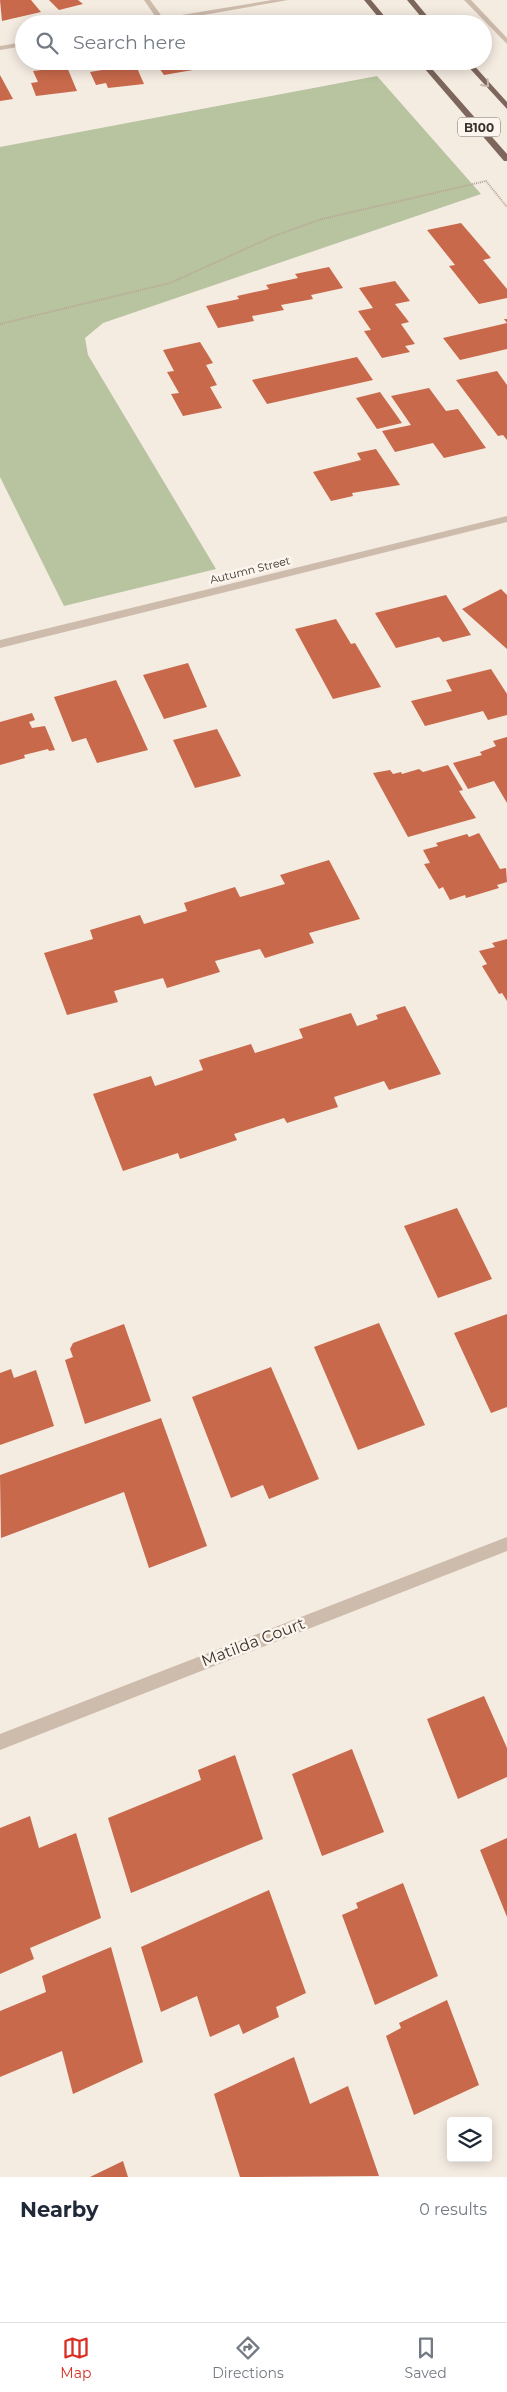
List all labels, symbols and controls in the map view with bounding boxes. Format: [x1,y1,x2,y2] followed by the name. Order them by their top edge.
[15,15,492,70] search box
[33,29,61,57] icon: search
[73,31,186,54] text: Search here
[480,79,489,88] one-way arrow
[458,118,500,136] road number: B100
[208,553,292,587] street label: Autumn Street
[199,1613,308,1670] street label: Matilda Court
[447,2117,492,2162] map controls
[447,2117,492,2162] button: layers
[20,2197,99,2222] text: Nearby
[419,2200,487,2219] text: 0 results
[60,2334,91,2382] tab: Map
[212,2334,284,2382] tab: Directions
[405,2334,447,2382] tab: Saved

